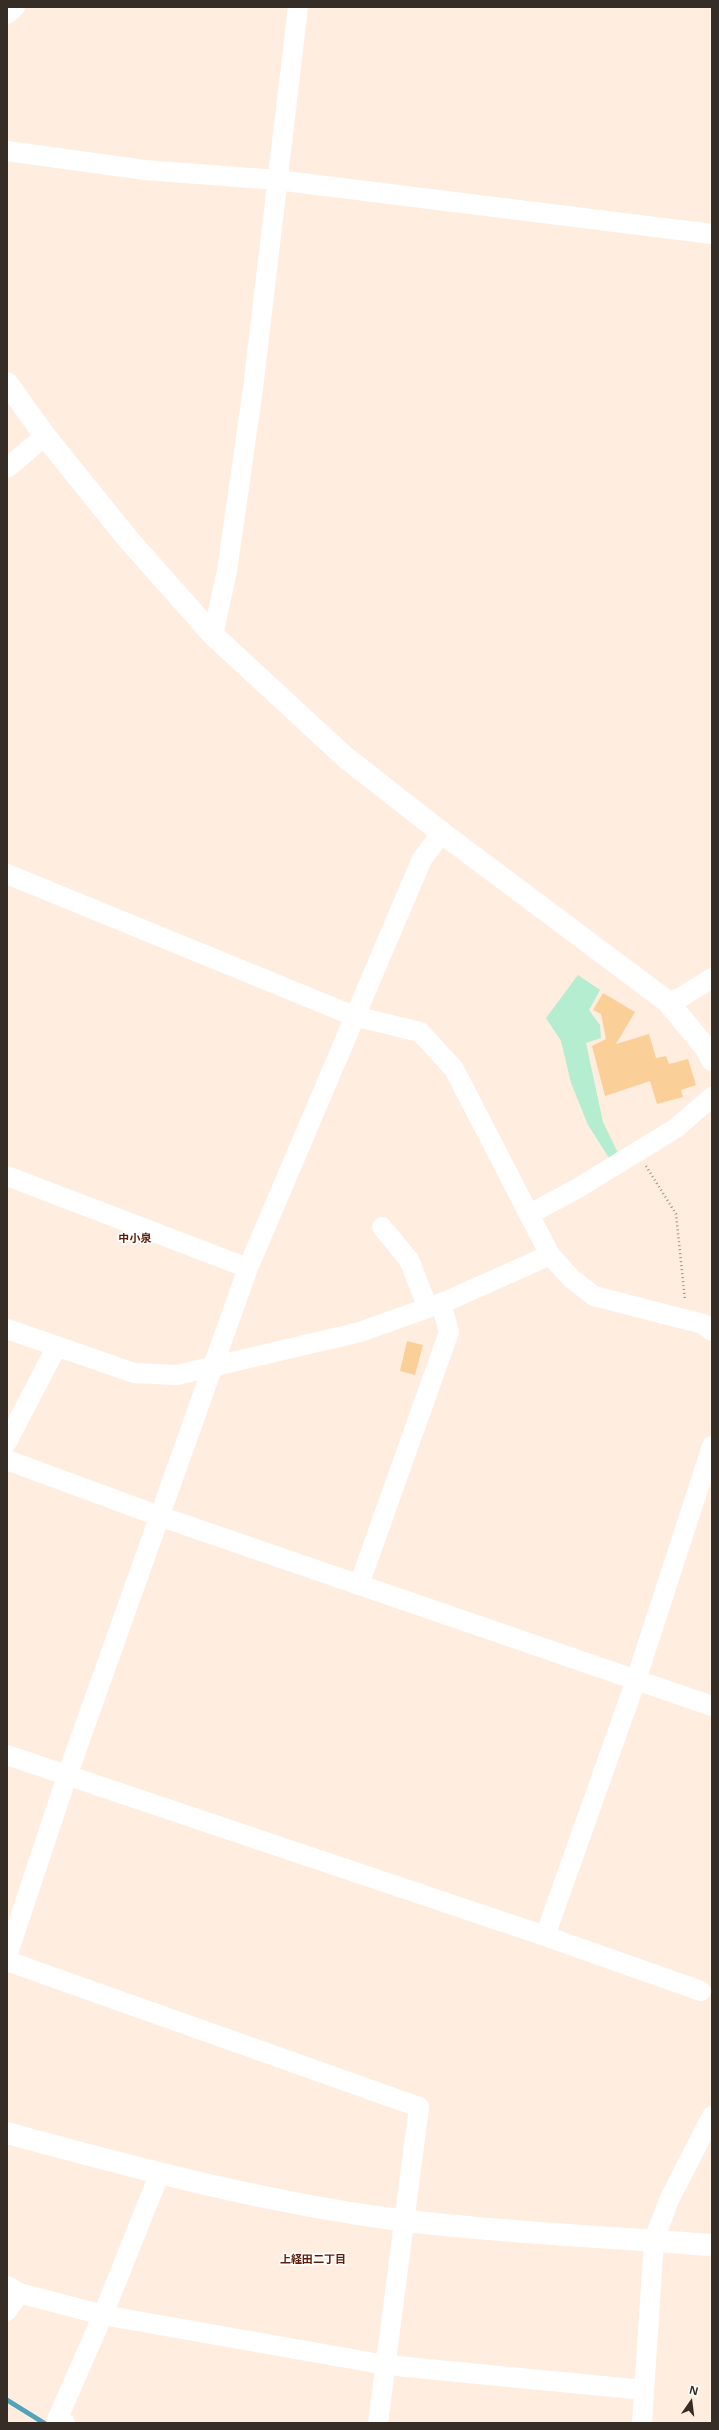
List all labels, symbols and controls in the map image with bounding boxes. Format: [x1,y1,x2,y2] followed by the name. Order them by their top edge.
[119,1232,151,1246] district label: 中小泉
[280,2253,346,2267] district label: 上経田二丁目
[671,2382,711,2422] north arrow
[688,2382,700,2398] text: N

